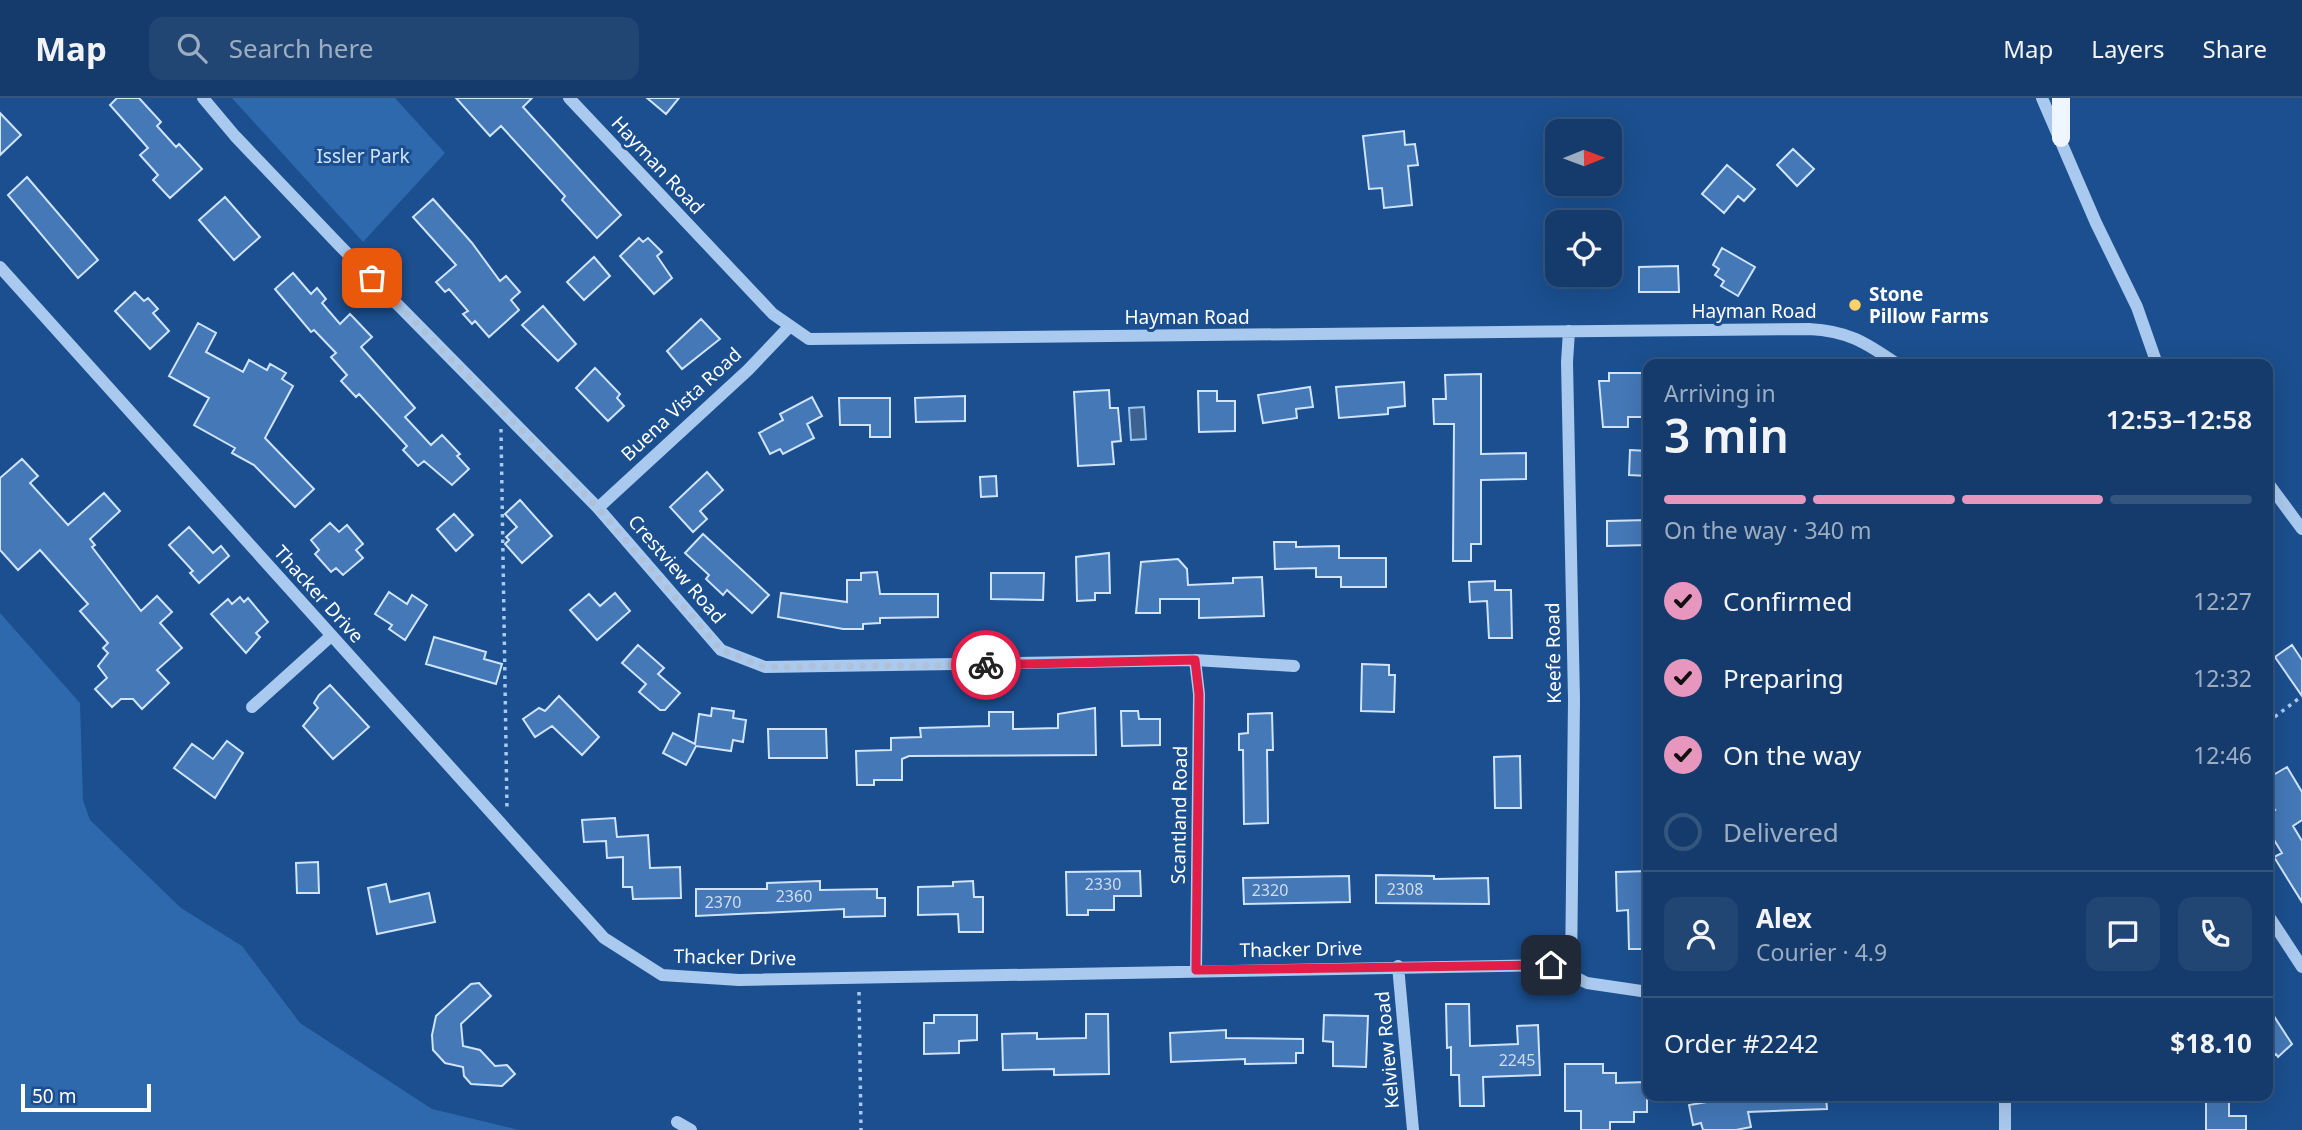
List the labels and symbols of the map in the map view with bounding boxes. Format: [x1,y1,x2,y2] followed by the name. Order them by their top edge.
[606,110,710,220] street label: Hayman Road
[1545,119,1622,196] north arrow
[316,143,410,169] park label: Issler Park
[342,248,402,308] pin
[1869,281,1989,329] place label: Stone Pillow Farms
[1847,297,1863,313] marker: Stone Pillow Farms
[1691,298,1817,324] street label: Hayman Road
[1124,304,1250,330] street label: Hayman Road
[615,341,747,467] street label: Buena Vista Road
[622,509,732,629] street label: Crestview Road
[268,540,370,648] street label: Thacker Drive
[1539,602,1567,704] street label: Keefe Road
[951,630,1021,700] courier
[1165,746,1193,884] street label: Scantland Road
[1085,873,1121,895] house number: 2330
[1387,878,1423,900] house number: 2308
[1252,879,1288,901] house number: 2320
[776,885,812,907] house number: 2360
[705,891,741,913] house number: 2370
[1239,935,1363,963] street label: Thacker Drive
[1521,935,1581,995] pin
[673,943,797,971] street label: Thacker Drive
[1369,990,1405,1110] street label: Kelview Road
[1499,1049,1535,1071] house number: 2245
[21,1081,150,1113] scale bar

